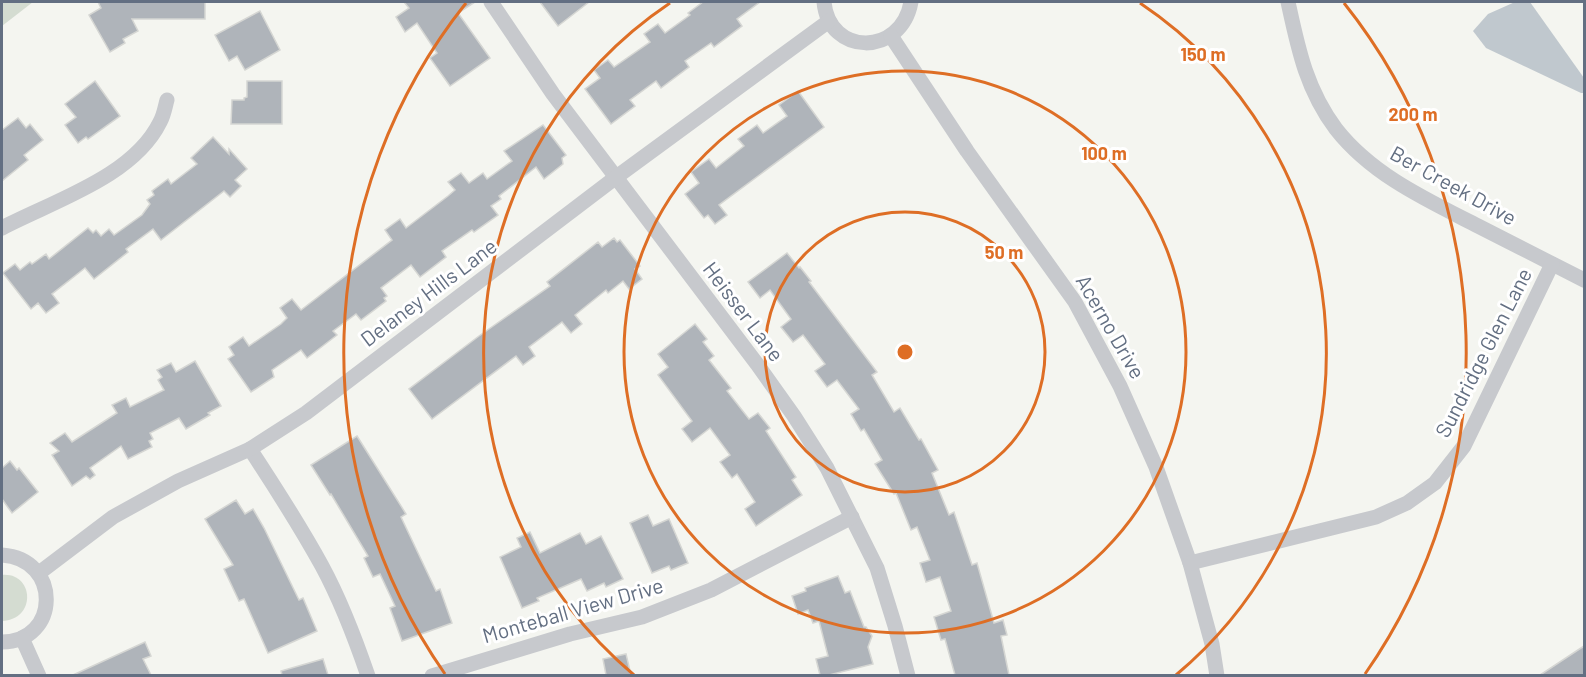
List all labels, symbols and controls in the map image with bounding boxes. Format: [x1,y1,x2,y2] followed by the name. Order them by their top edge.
[1181,43,1225,65] text: 150 m
[1388,103,1438,125] text: 200 m
[1386,140,1521,230] street label: Ber Creek Drive
[1081,142,1127,164] text: 100 m
[355,233,501,351] street label: Delaney Hills Lane
[985,241,1023,263] text: 50 m
[699,256,790,366] street label: Heisser Lane
[1429,263,1536,441] street label: Sundridge Glen Lane
[1072,270,1151,383] street label: Acerno Drive
[895,342,915,362] centre of rings
[479,572,666,647] street label: Monteball View Drive

